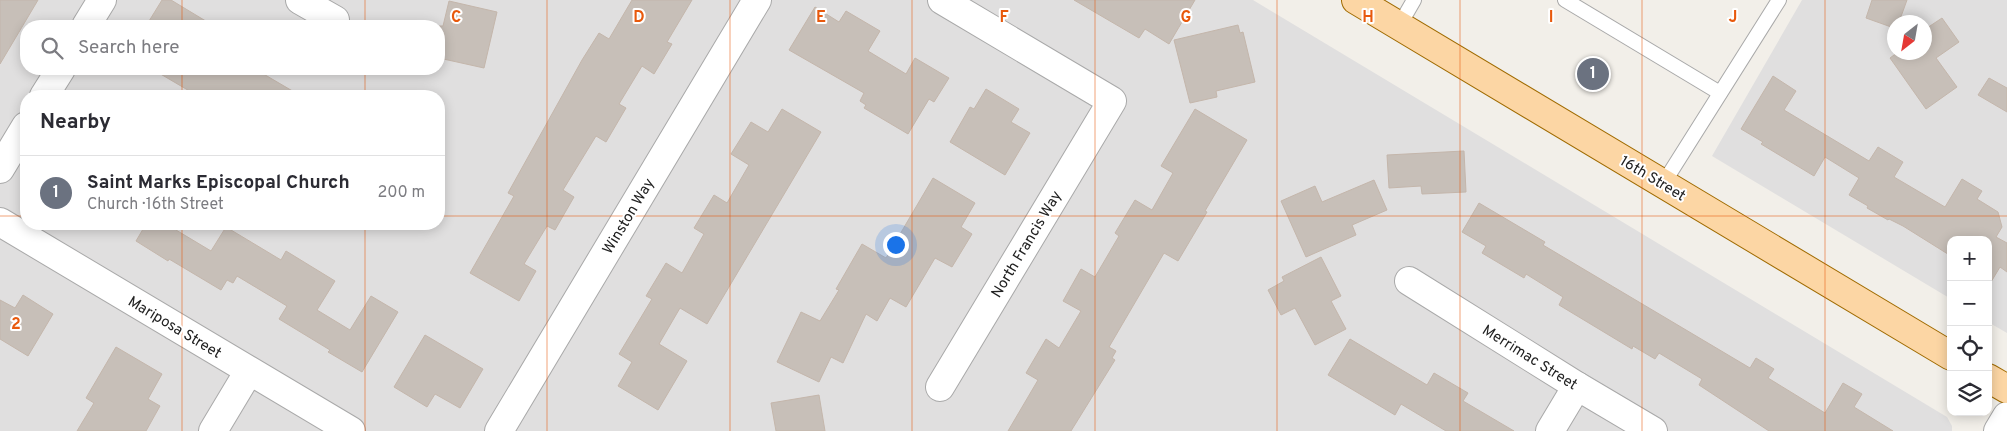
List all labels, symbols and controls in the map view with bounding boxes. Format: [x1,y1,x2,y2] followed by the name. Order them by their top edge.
[451,8,461,28] text: C
[633,8,645,28] text: D
[816,8,826,28] text: E
[999,8,1009,28] text: F
[1181,8,1191,28] text: G
[1362,8,1374,28] text: H
[1549,8,1553,28] text: I
[1729,8,1737,28] text: J
[1887,15,1932,60] north arrow
[20,20,445,75] search box
[38,34,66,62] icon: search
[78,36,180,60] text: Search here
[1577,55,1609,93] pin: 1
[40,109,111,136] text: Nearby
[1616,152,1688,206] street label: 16th Street
[87,171,350,195] text: Saint Marks Episcopal Church
[599,175,659,258] street label: Winston Way
[53,183,59,203] text: 1
[377,183,425,203] text: 200 m
[988,188,1067,302] street label: North Francis Way
[87,195,224,215] text: Church · 16th Street
[883,232,909,258] your location
[1947,236,1992,416] map controls
[1947,236,1992,281] button: +
[1947,281,1992,326] button: −
[124,293,224,364] street label: Mariposa Street
[11,315,21,335] text: 2
[1478,321,1580,395] street label: Merrimac Street
[1947,326,1992,371] button: locate
[1947,371,1992,416] button: layers

